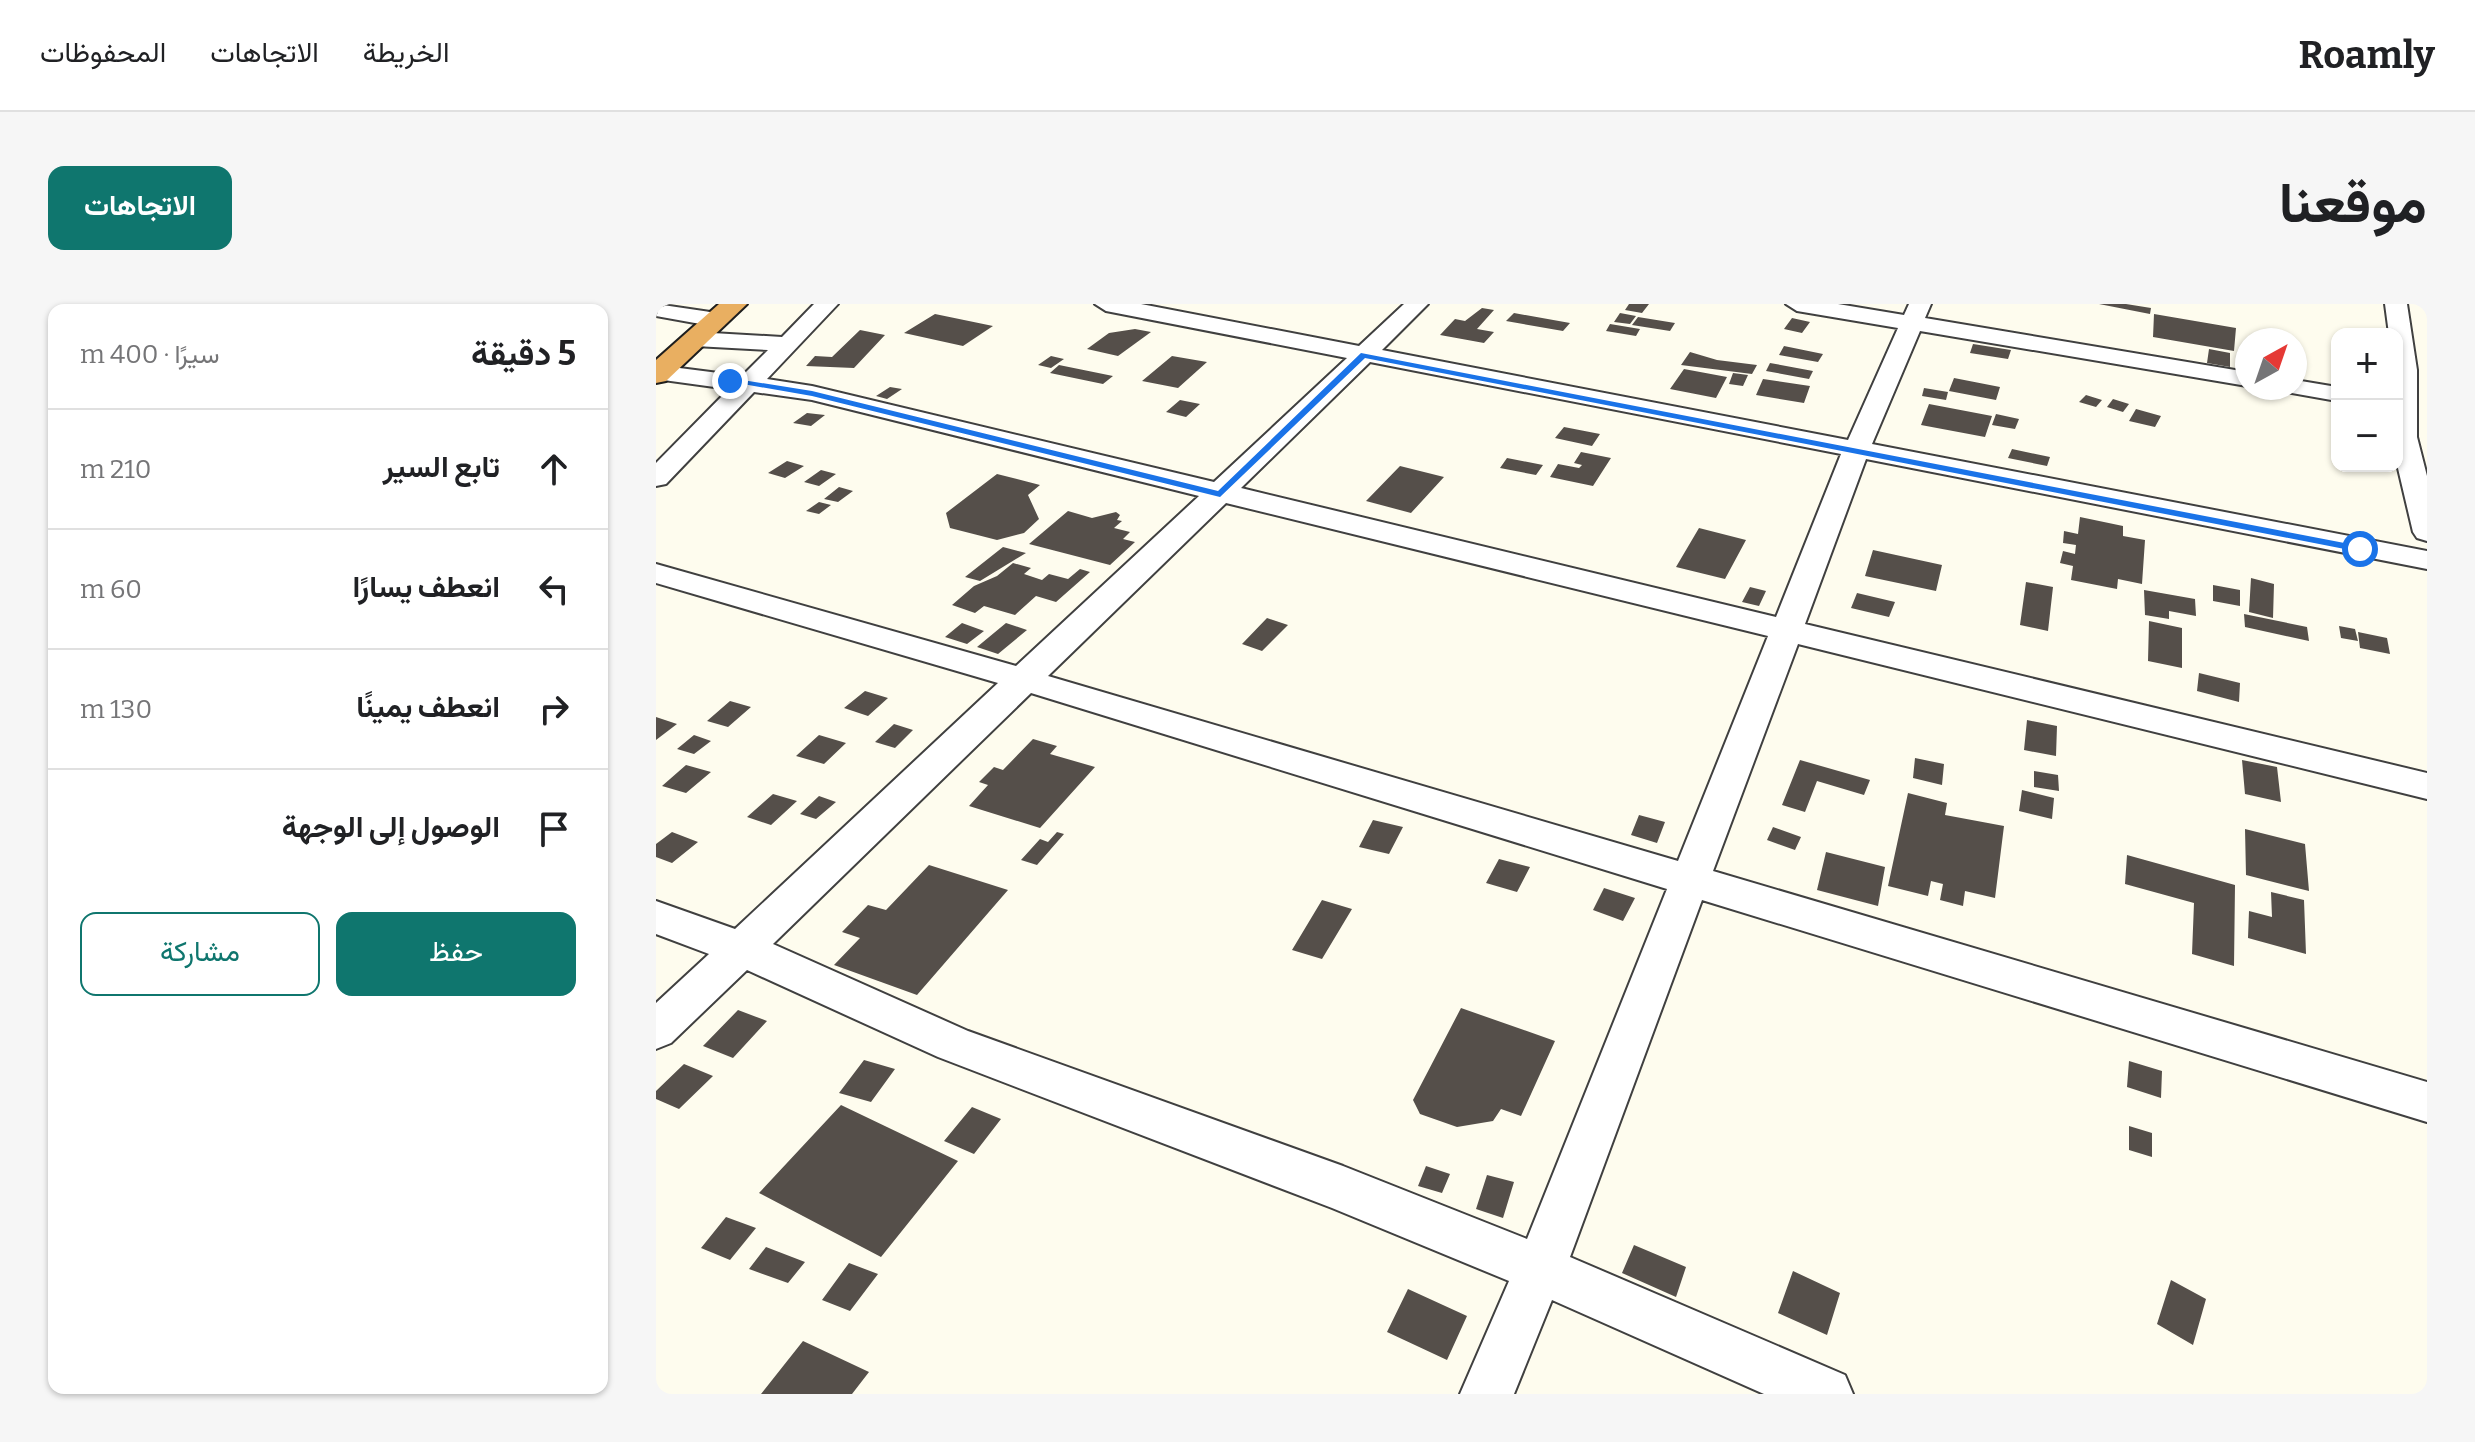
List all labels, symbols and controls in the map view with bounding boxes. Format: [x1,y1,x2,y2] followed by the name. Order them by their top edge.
[2299,32,2435,78] text: Roamly
[40,36,166,69] text: المحفوظات
[210,36,319,69] text: الاتجاهات
[363,36,449,69] text: الخريطة
[48,166,232,250] button: الاتجاهات
[2279,170,2427,237] text: موقعنا
[2235,328,2307,400] north arrow
[2331,328,2403,472] map controls
[2331,328,2403,400] button: +
[471,333,576,374] text: 5 دقيقة
[80,339,220,370] text: سيرًا · 400 m
[712,363,748,399] route end
[2331,400,2403,472] button: −
[532,447,576,491] icon: ahead
[383,449,500,485] text: تابع السير
[80,454,151,485] text: 210 m
[2342,531,2378,567] route start
[532,567,576,611] icon: left
[353,569,500,605] text: انعطف يسارًا
[80,574,142,605] text: 60 m
[532,687,576,731] icon: right
[356,689,500,725] text: انعطف يمينًا
[80,694,152,725] text: 130 m
[532,807,576,851] icon: arrive
[282,809,500,845] text: الوصول إلى الوجهة
[80,912,320,996] button: مشاركة
[336,912,576,996] button: حفظ

